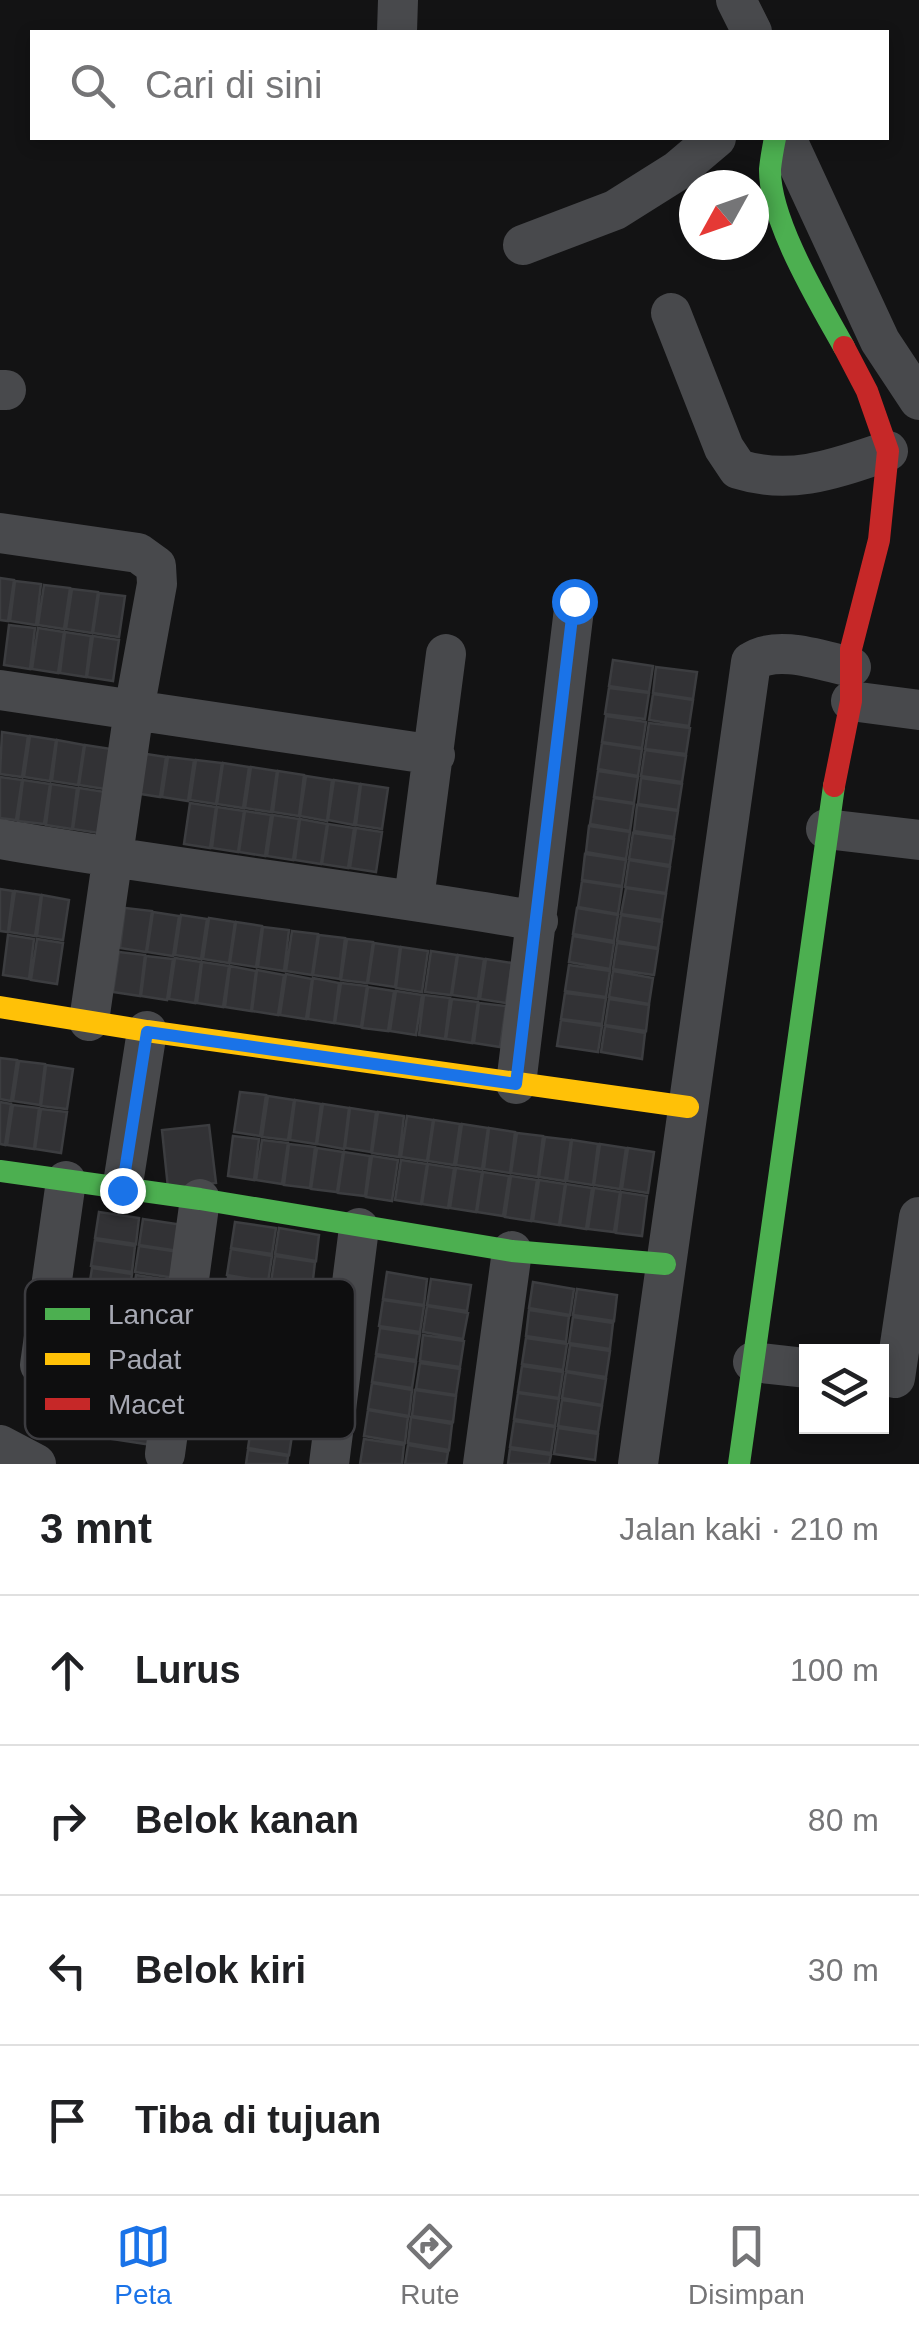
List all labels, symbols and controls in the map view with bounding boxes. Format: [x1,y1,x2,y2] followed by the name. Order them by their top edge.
[30,30,889,140] search box
[65,58,120,113] icon: search
[145,64,322,106] text: Cari di sini
[679,170,769,260] north arrow
[552,579,598,625] route start
[100,1168,146,1214] route end
[25,1279,355,1439] legend
[108,1299,194,1330] text: Lancar
[108,1344,181,1375] text: Padat
[799,1344,889,1434] map controls
[799,1344,889,1434] button: layers
[108,1389,184,1420] text: Macet
[40,1505,152,1552] text: 3 mnt
[619,1511,879,1547] text: Jalan kaki · 210 m
[40,1643,95,1698] icon: ahead
[135,1649,241,1691] text: Lurus
[790,1652,879,1688] text: 100 m
[40,1793,95,1848] icon: right
[135,1799,359,1841] text: Belok kanan
[808,1802,879,1838] text: 80 m
[40,1943,95,1998] icon: left
[135,1949,306,1991] text: Belok kiri
[808,1952,879,1988] text: 30 m
[40,2093,95,2148] icon: arrive
[135,2099,381,2141] text: Tiba di tujuan
[114,2219,172,2311] tab: Peta
[400,2219,460,2311] tab: Rute
[688,2219,805,2311] tab: Disimpan

